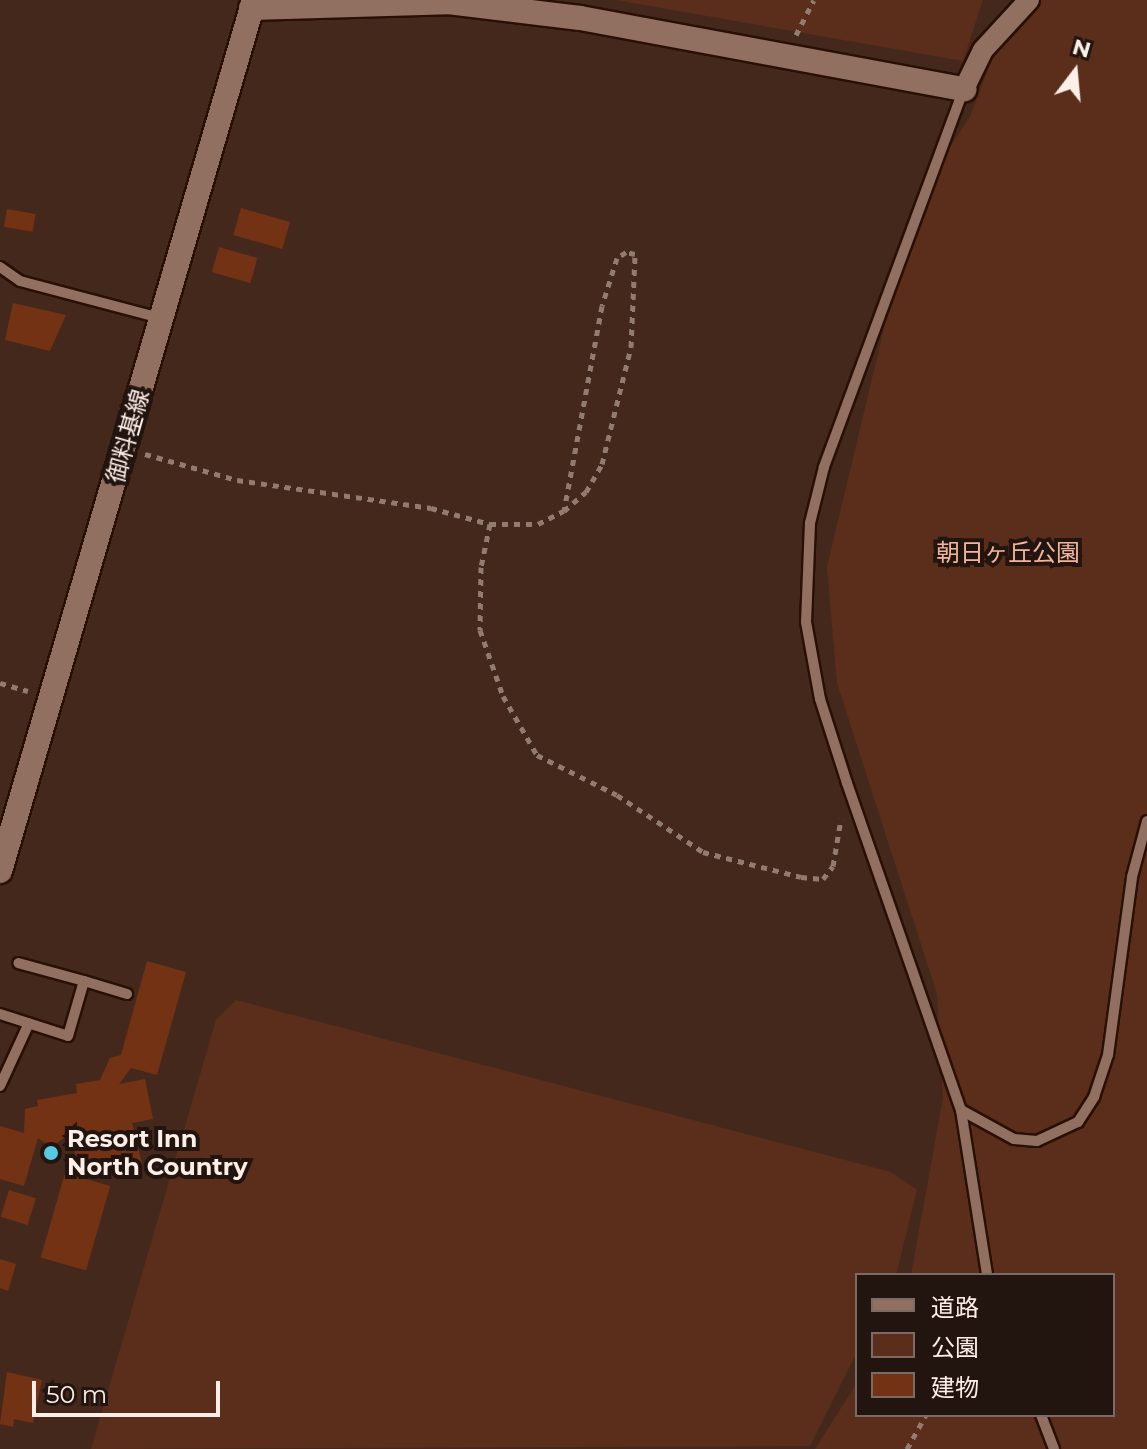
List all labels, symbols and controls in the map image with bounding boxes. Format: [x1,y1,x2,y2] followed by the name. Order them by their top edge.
[1035,32,1115,112] north arrow
[1069,33,1094,64] text: N
[101,386,155,486] street label: 御料基線
[936,539,1080,567] park label: 朝日ヶ丘公園
[67,1125,247,1181] place label: Resort Inn North Country
[42,1144,60,1162] marker: Resort Inn North Country
[855,1273,1115,1417] legend
[931,1293,979,1322] text: 道路
[931,1333,979,1362] text: 公園
[36,1365,224,1415] scale bar
[931,1373,979,1402] text: 建物
[46,1380,107,1409] text: 50 m

